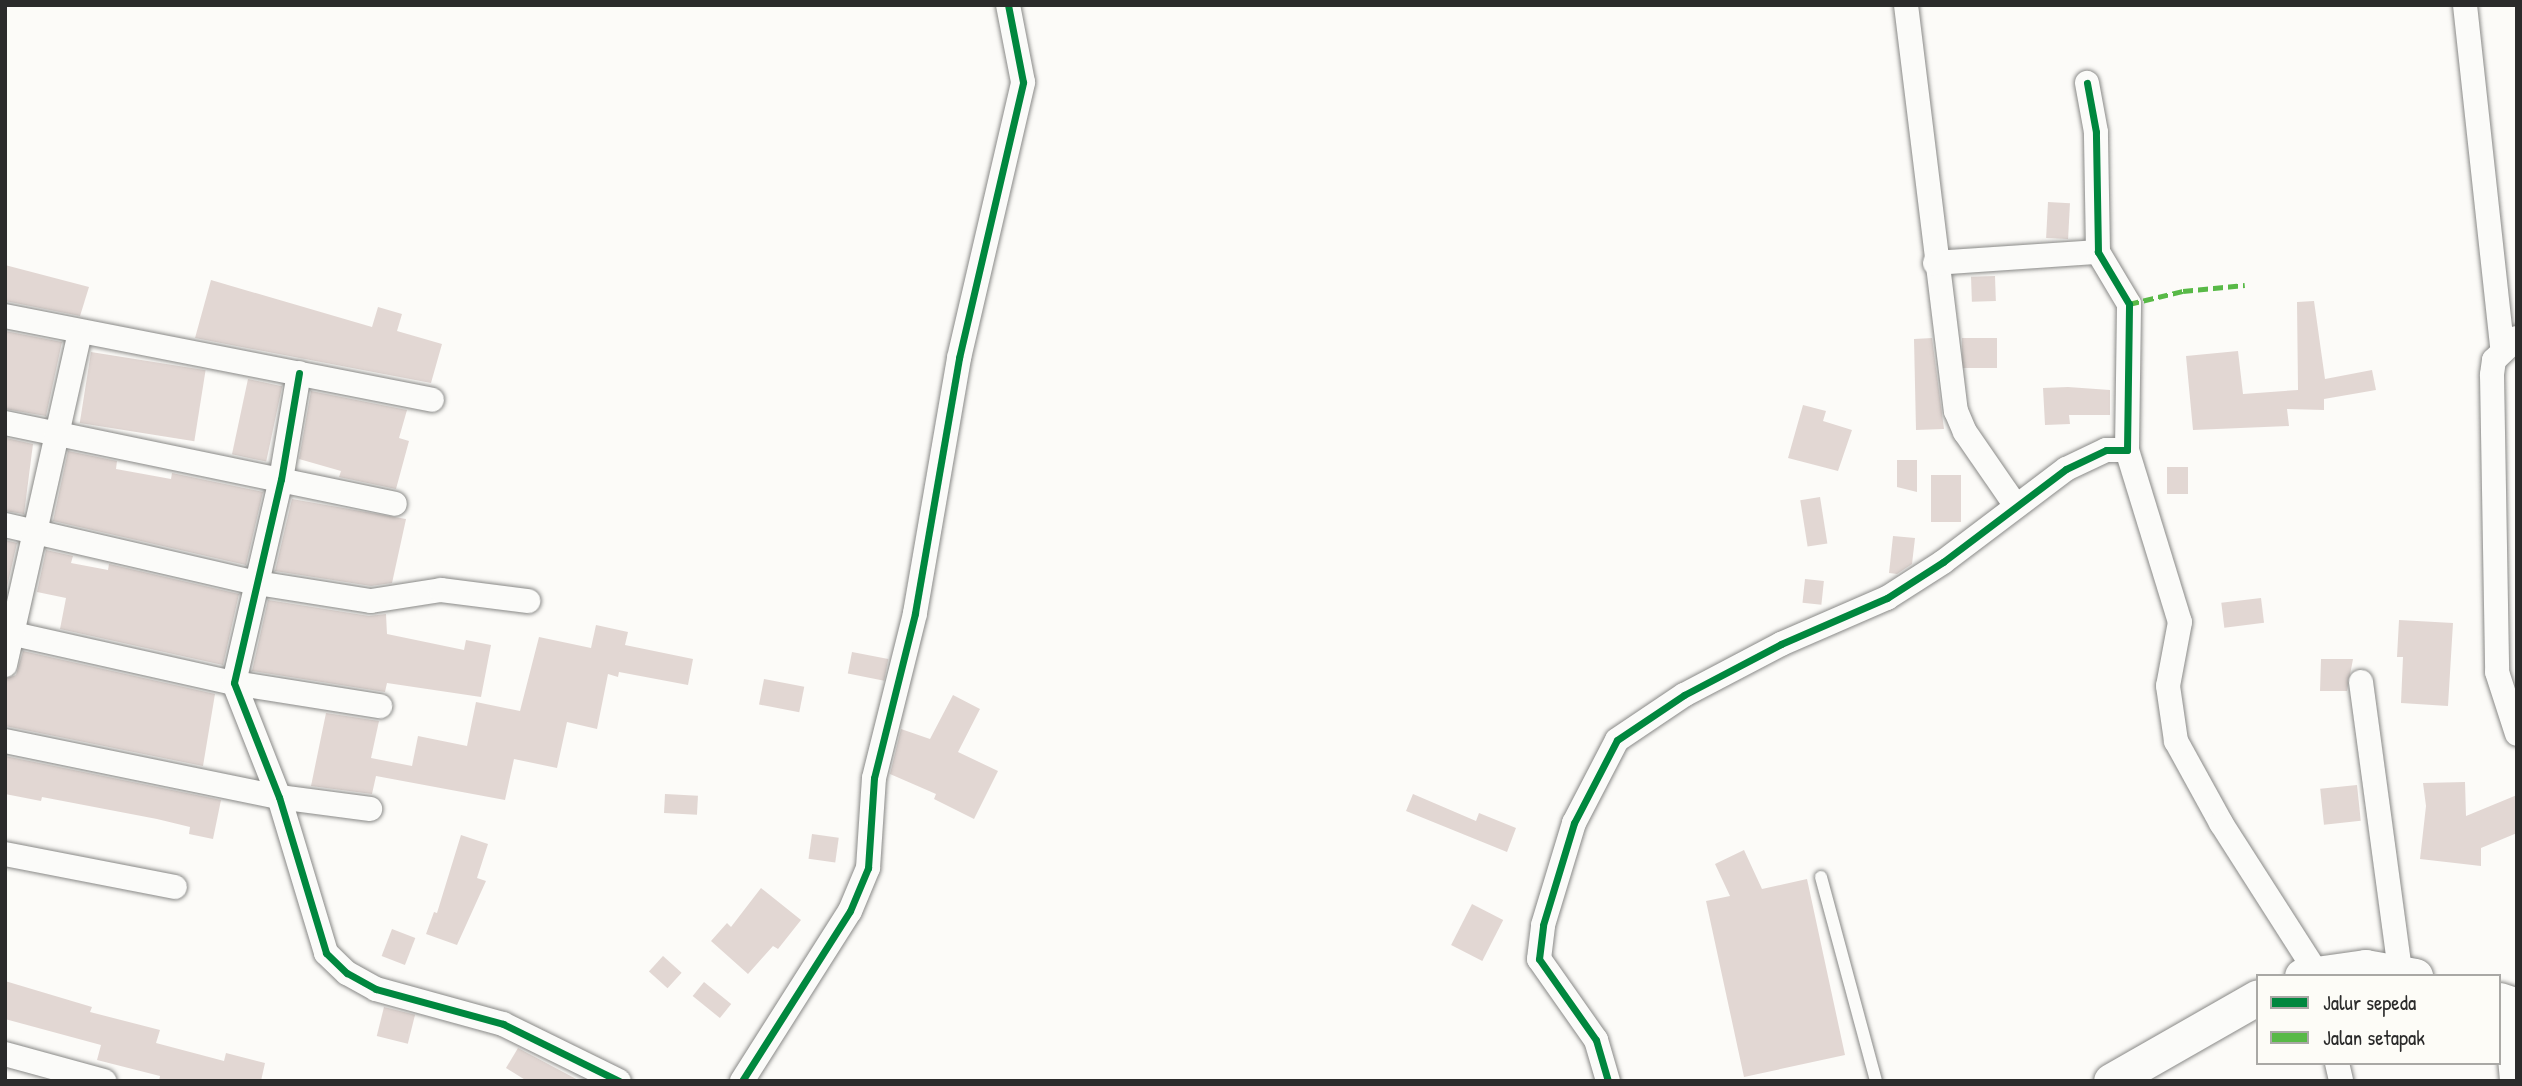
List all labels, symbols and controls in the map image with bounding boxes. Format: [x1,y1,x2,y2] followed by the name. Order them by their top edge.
[2256,974,2501,1065] legend
[2323,988,2416,1017] text: Jalur sepeda
[2323,1023,2425,1052] text: Jalan setapak

